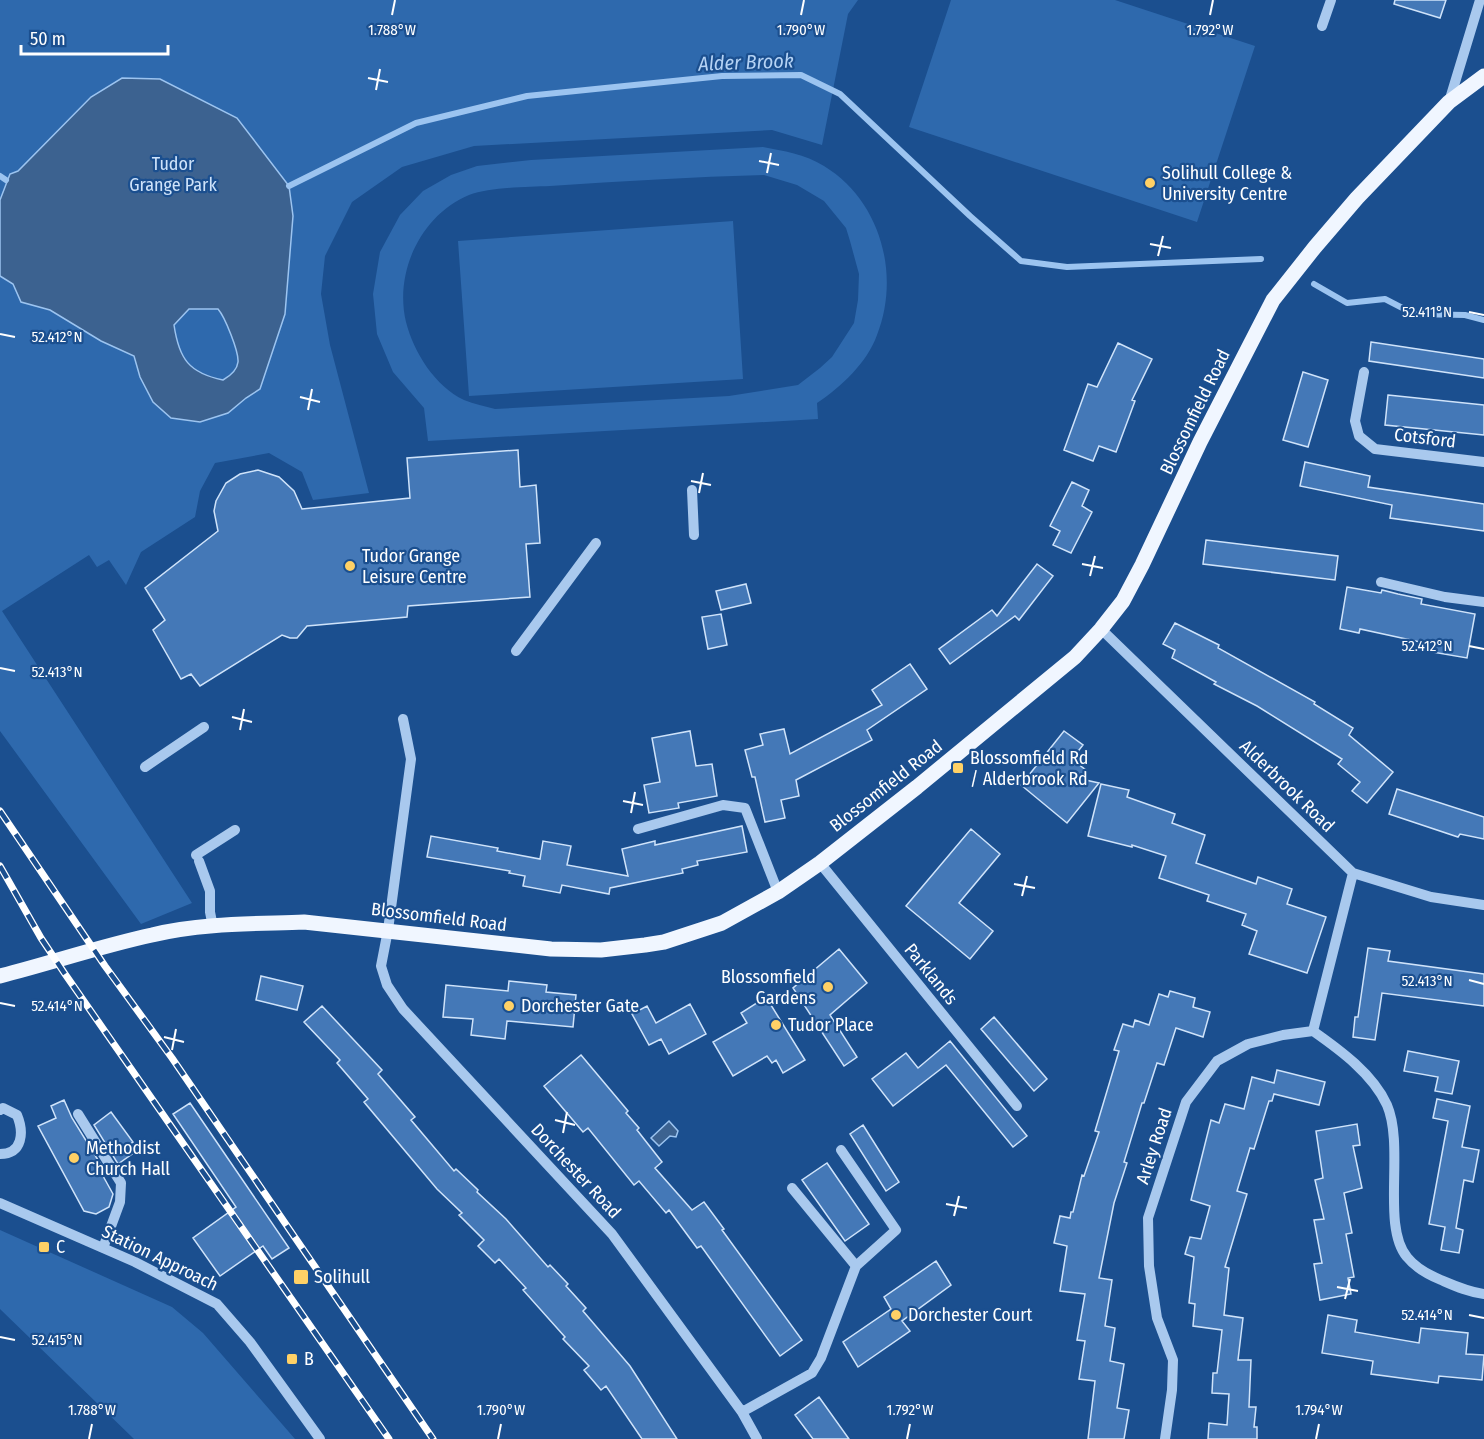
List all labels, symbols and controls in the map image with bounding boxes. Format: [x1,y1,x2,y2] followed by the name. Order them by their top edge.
[21,18,168,56] scale bar
[368,21,416,39] text: 1.788°W
[777,21,825,39] text: 1.790°W
[1187,21,1233,39] text: 1.792°W
[30,28,66,50] text: 50 m
[697,48,794,76] water label: Alder Brook
[129,153,217,196] park label: Tudor Grange Park
[1162,162,1292,205] place label: Solihull College & University Centre
[1143,176,1157,190] marker: Solihull College & University Centre
[1402,303,1452,321] text: 52.411°N
[31,328,83,346] text: 52.412°N
[1155,346,1235,478] street label: Blossomfield Road
[1393,423,1457,453] street label: Cotsford
[362,545,467,588] place label: Tudor Grange Leisure Centre
[343,559,357,573] marker: Tudor Grange Leisure Centre
[1401,637,1453,655] text: 52.412°N
[31,663,83,681] text: 52.413°N
[825,735,947,837] street label: Blossomfield Road
[1235,735,1339,837] street label: Alderbrook Road
[970,747,1089,790] place label: Blossomfield Rd / Alderbrook Rd
[951,761,965,775] marker: Blossomfield Rd / Alderbrook Rd
[370,898,508,936] street label: Blossomfield Road
[900,939,962,1009] street label: Parklands
[721,966,816,1009] place label: Blossomfield Gardens
[1401,972,1453,990] text: 52.413°N
[821,980,835,994] marker: Blossomfield Gardens
[521,995,639,1017] place label: Dorchester Gate
[31,997,83,1015] text: 52.414°N
[502,999,516,1013] marker: Dorchester Gate
[788,1014,874,1036] place label: Tudor Place
[769,1018,783,1032] marker: Tudor Place
[1131,1105,1177,1187] street label: Arley Road
[526,1119,626,1223] street label: Dorchester Road
[86,1137,170,1180] place label: Methodist Church Hall
[67,1151,81,1165] marker: Methodist Church Hall
[98,1220,222,1296] street label: Station Approach
[56,1236,65,1258] place label: C
[37,1240,51,1254] marker: C
[314,1266,370,1288] place label: Solihull
[292,1268,310,1286] marker: Solihull
[908,1304,1032,1326] place label: Dorchester Court
[1401,1306,1453,1324] text: 52.414°N
[889,1308,903,1322] marker: Dorchester Court
[31,1331,83,1349] text: 52.415°N
[304,1348,314,1370] place label: B
[285,1352,299,1366] marker: B
[68,1401,116,1419] text: 1.788°W
[477,1401,525,1419] text: 1.790°W
[887,1401,933,1419] text: 1.792°W
[1295,1401,1343,1419] text: 1.794°W

